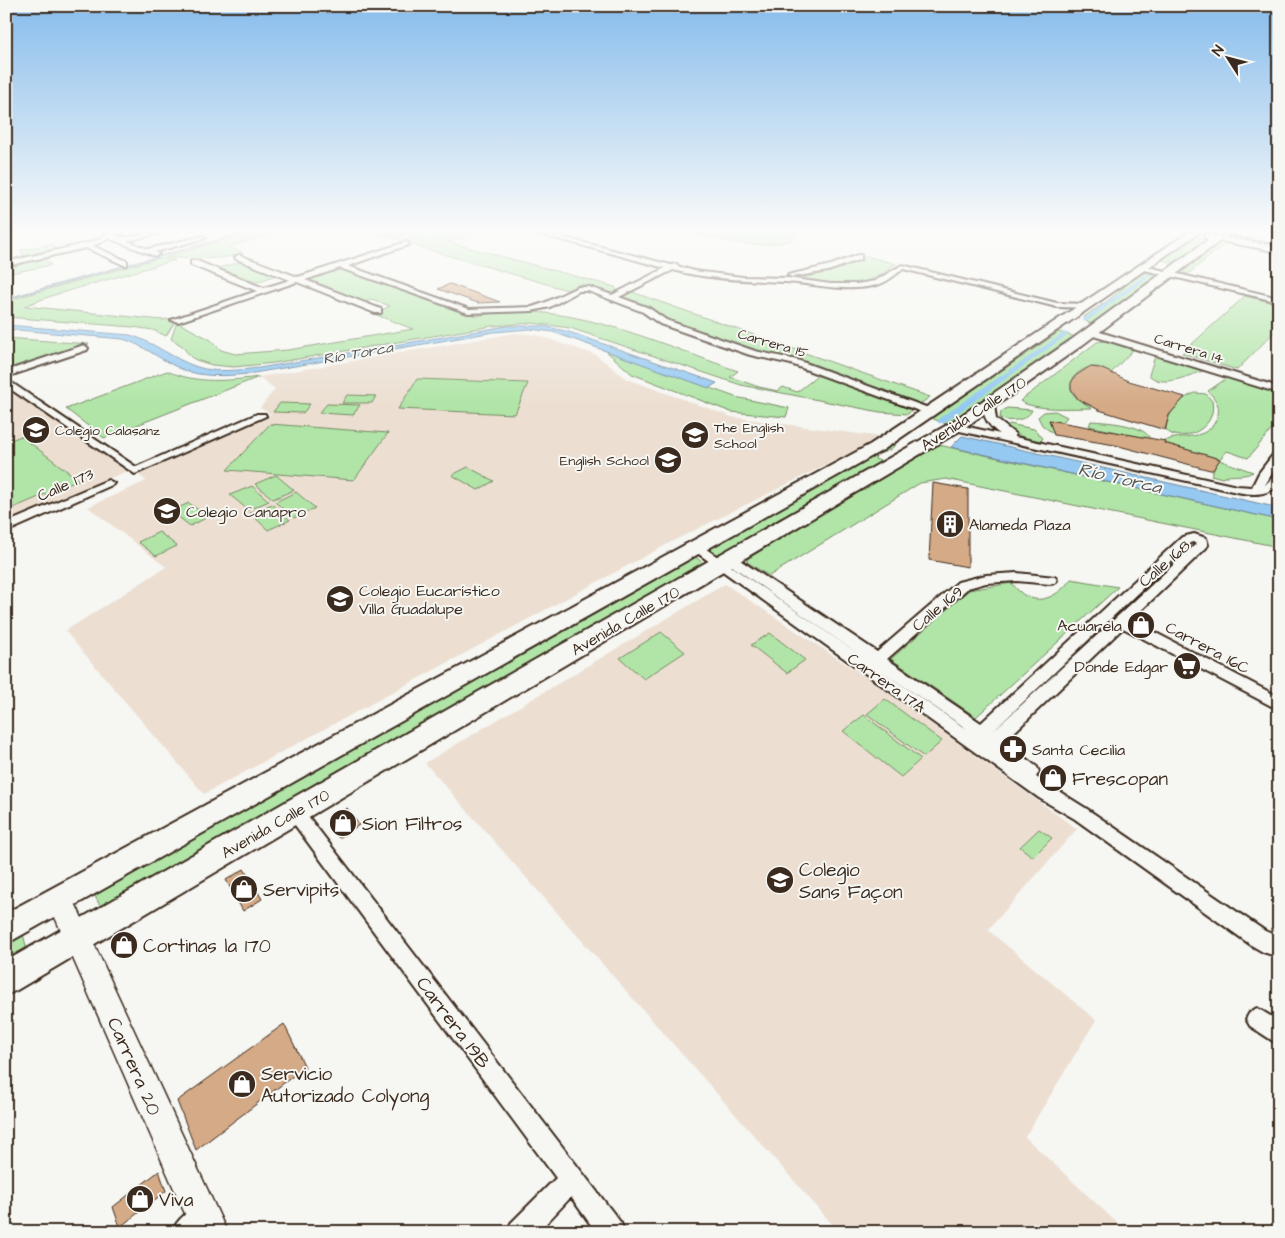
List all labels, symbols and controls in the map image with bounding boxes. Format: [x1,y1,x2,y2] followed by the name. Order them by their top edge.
[1202,32,1252,82] north arrow
[1208,41,1229,60] text: N
[735,324,810,364] street label: Carrera 15
[1151,329,1226,369] street label: Carrera 14
[322,337,396,370] water label: Río Torca
[916,371,1031,456] street label: Avenida Calle 170
[21,415,51,445] school or university icon: Colegio Calasanz
[714,418,784,454] place label: The English School
[680,420,710,450] school or university icon: The English School
[55,421,160,441] place label: Colegio Calasanz
[653,445,683,475] school or university icon: English School
[560,451,649,471] place label: English School
[1076,457,1165,500] water label: Río Torca
[34,463,97,507] street label: Calle 173
[152,496,182,526] school or university icon: Colegio Canapro
[186,501,306,524] place label: Colegio Canapro
[935,509,965,539] building icon: Alameda Plaza
[969,514,1071,536] place label: Alameda Plaza
[1134,535,1195,592] street label: Calle 168
[359,580,500,620] place label: Colegio Eucarístico Villa Guadalupe
[567,581,684,661] street label: Avenida Calle 170
[907,581,968,637] street label: Calle 169
[325,584,355,614] school or university icon: Colegio Eucarístico Villa Guadalupe
[1126,610,1156,640] shop icon: Acuarela
[1057,615,1122,637] place label: Acuarela
[1162,616,1254,679] street label: Carrera 16C
[843,648,930,718] street label: Carrera 17A
[1172,651,1202,681] supermarket icon: Donde Edgar
[1074,656,1168,679] place label: Donde Edgar
[998,734,1028,764] pharmacy icon: Santa Cecilia
[1032,739,1125,761] place label: Santa Cecilia
[1038,763,1068,793] shop icon: Frescopan
[1072,766,1168,793] place label: Frescopan
[217,784,334,864] street label: Avenida Calle 170
[328,808,358,838] shop icon: Sion Filtros
[362,811,462,838] place label: Sion Filtros
[799,857,903,906] place label: Colegio Sans Façon
[765,865,795,895] school or university icon: Colegio Sans Façon
[229,874,259,904] shop icon: Servipits
[263,877,339,904] place label: Servipits
[109,930,139,960] shop icon: Cortinas la 170
[143,933,271,960] place label: Cortinas la 170
[409,971,497,1075] street label: Carrera 19B
[100,1013,167,1120] street label: Carrera 20
[261,1061,429,1111] place label: Servicio Autorizado Colyong
[227,1069,257,1099] shop icon: Servicio Autorizado Colyong
[125,1184,155,1214] shop icon: Viva
[159,1187,194,1214] place label: Viva

